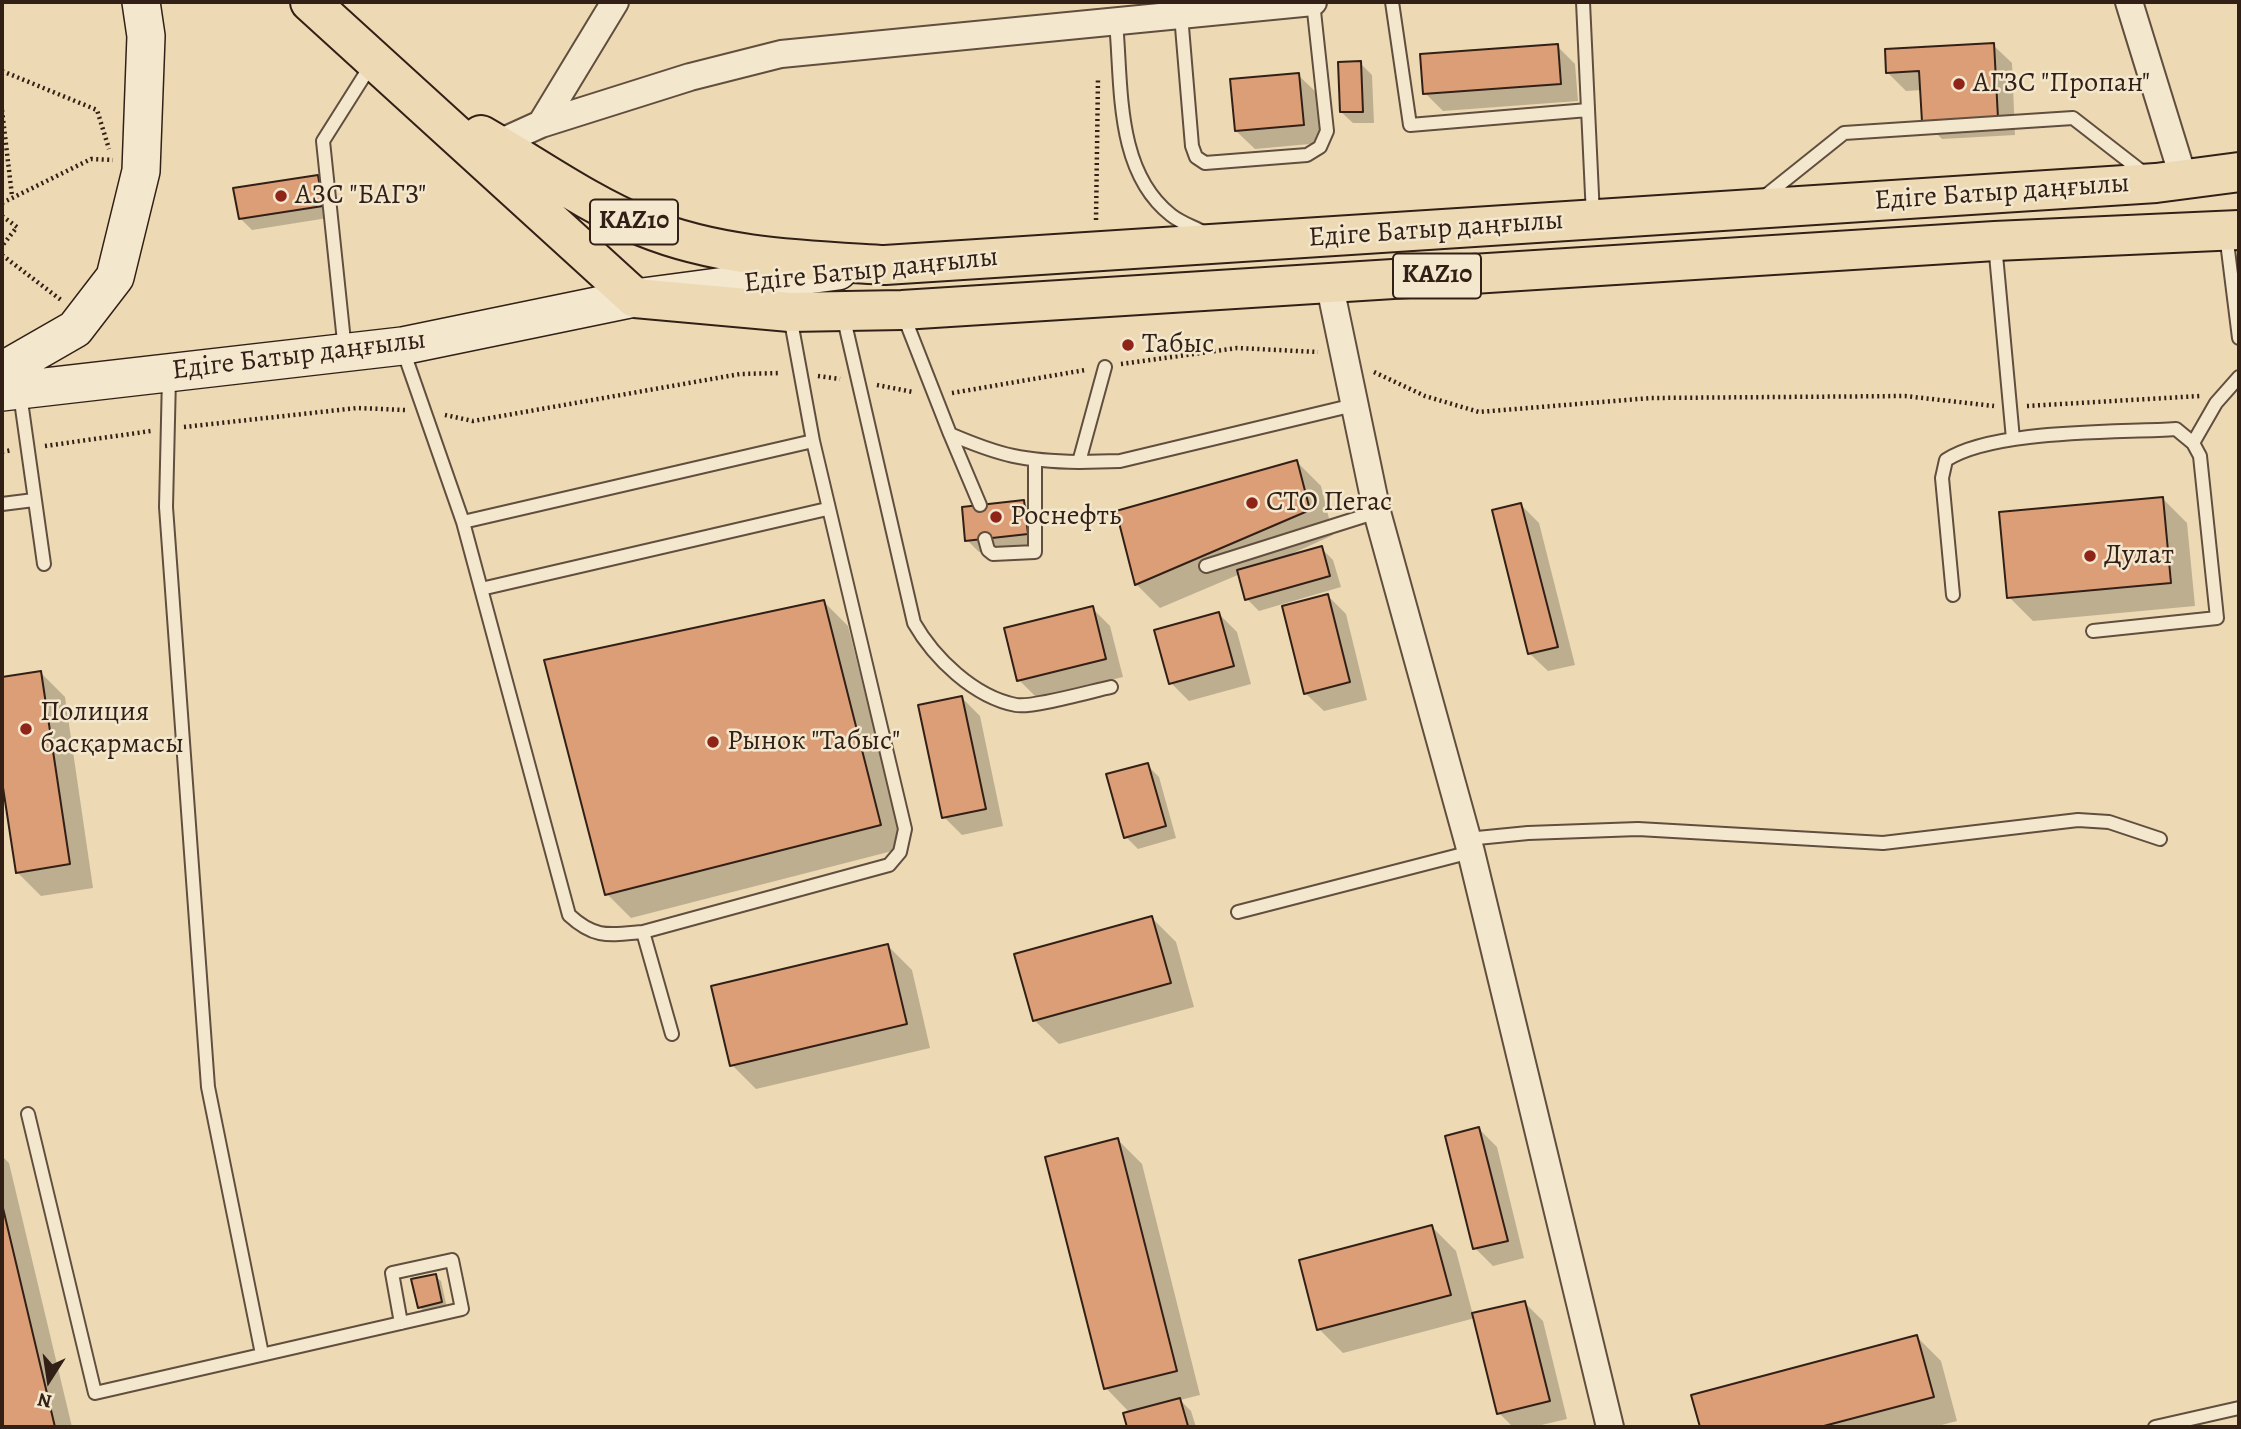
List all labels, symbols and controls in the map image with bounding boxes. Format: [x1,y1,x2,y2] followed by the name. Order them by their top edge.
[1973,67,2150,101] place label: АГЗС "Пропан"
[1951,76,1967,92] marker: АГЗС "Пропан"
[1873,167,2131,219] street label: Едіге Батыр даңғылы
[295,179,426,213] place label: АЗС "БАГЗ"
[273,188,289,204] marker: АЗС "БАГЗ"
[590,200,678,244] road number: KAZ10
[1307,204,1565,256] street label: Едіге Батыр даңғылы
[742,241,1000,301] street label: Едіге Батыр даңғылы
[1393,254,1481,298] road number: KAZ10
[170,324,428,388] street label: Едіге Батыр даңғылы
[1142,328,1214,362] place label: Табыс
[1120,337,1136,353] marker: Табыс
[1266,486,1392,520] place label: СТО Пегас
[1244,495,1260,511] marker: СТО Пегас
[1010,500,1121,534] place label: Роснефть
[988,509,1004,525] marker: Роснефть
[2104,539,2174,573] place label: Дулат
[2082,548,2098,564] marker: Дулат
[40,696,184,762] place label: Полиция басқармасы
[18,721,34,737] marker: Полиция басқармасы
[727,725,900,759] place label: Рынок "Табыс"
[705,734,721,750] marker: Рынок "Табыс"
[14,1345,84,1415] north arrow
[35,1386,54,1415] text: N

